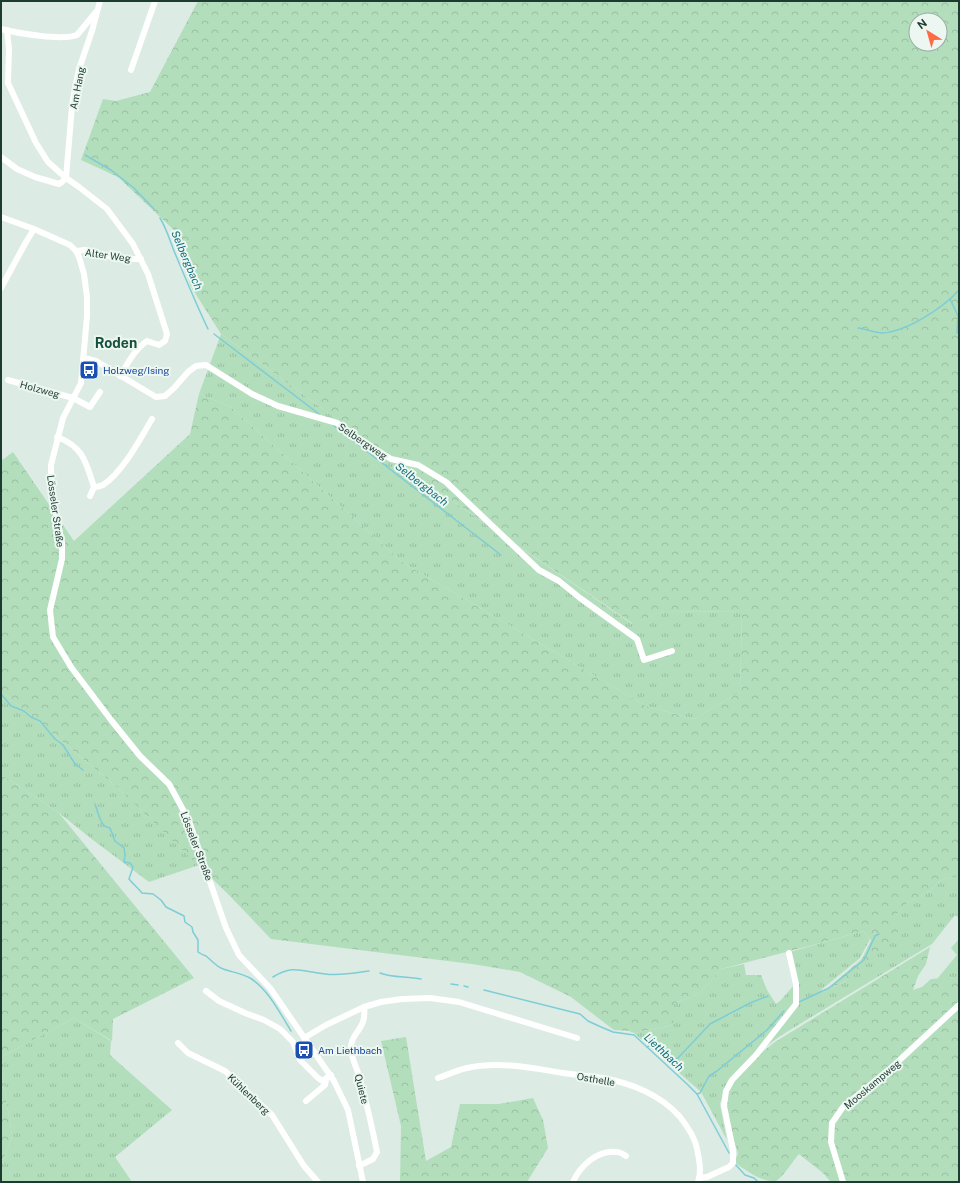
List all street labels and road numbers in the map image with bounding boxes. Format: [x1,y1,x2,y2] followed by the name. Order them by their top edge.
[67,66,87,110] street label: Am Hang
[84,246,132,264] street label: Alter Weg
[19,378,61,400] street label: Holzweg
[336,420,390,462] street label: Selbergweg
[45,474,67,548] street label: Lösseler Straße
[178,810,216,883] street label: Lösseler Straße
[841,1057,903,1111] street label: Mooskampweg
[576,1070,617,1088] street label: Osthelle
[225,1071,273,1117] street label: Kühlenberg
[352,1073,372,1106] street label: Quiete

